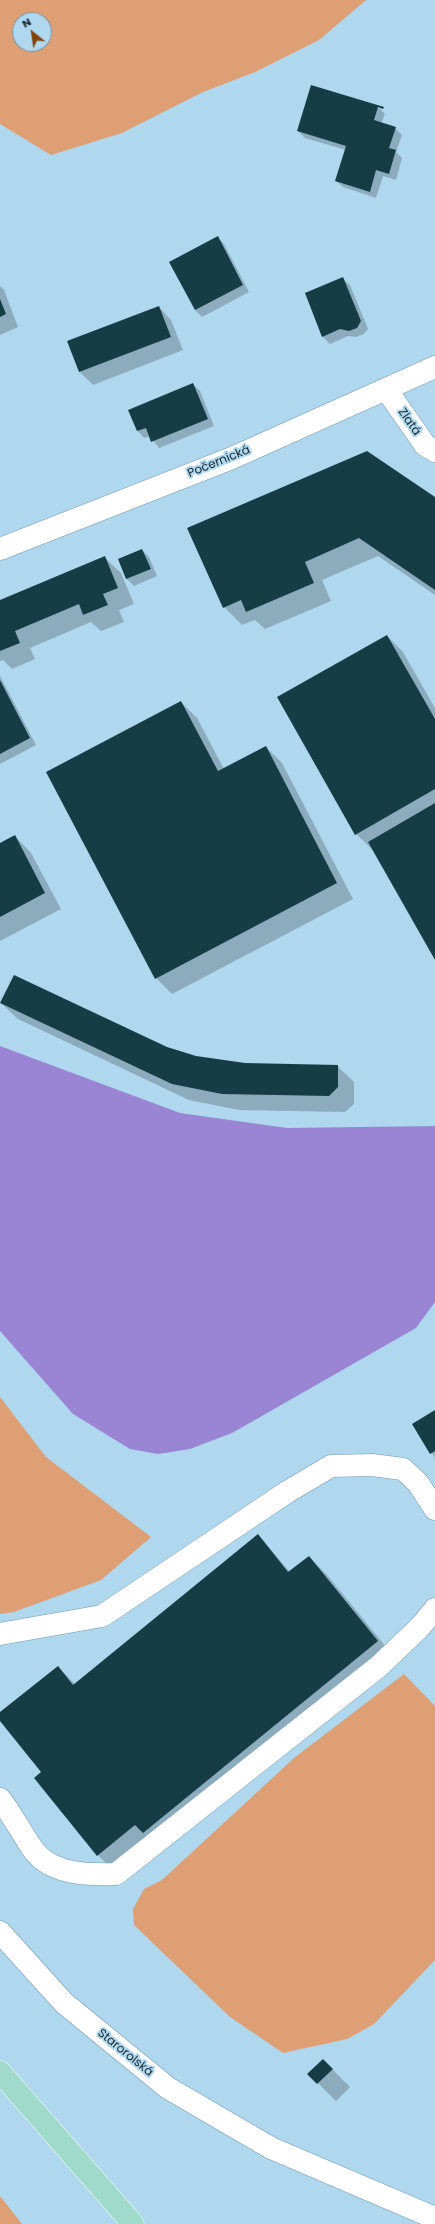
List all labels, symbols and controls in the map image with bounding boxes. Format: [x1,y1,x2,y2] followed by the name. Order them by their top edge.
[12,12,52,52] north arrow
[19,13,34,31] text: N
[394,406,424,438] street label: Zlatá
[186,443,252,481] street label: Počernická
[94,2026,156,2080] street label: Starorolská

